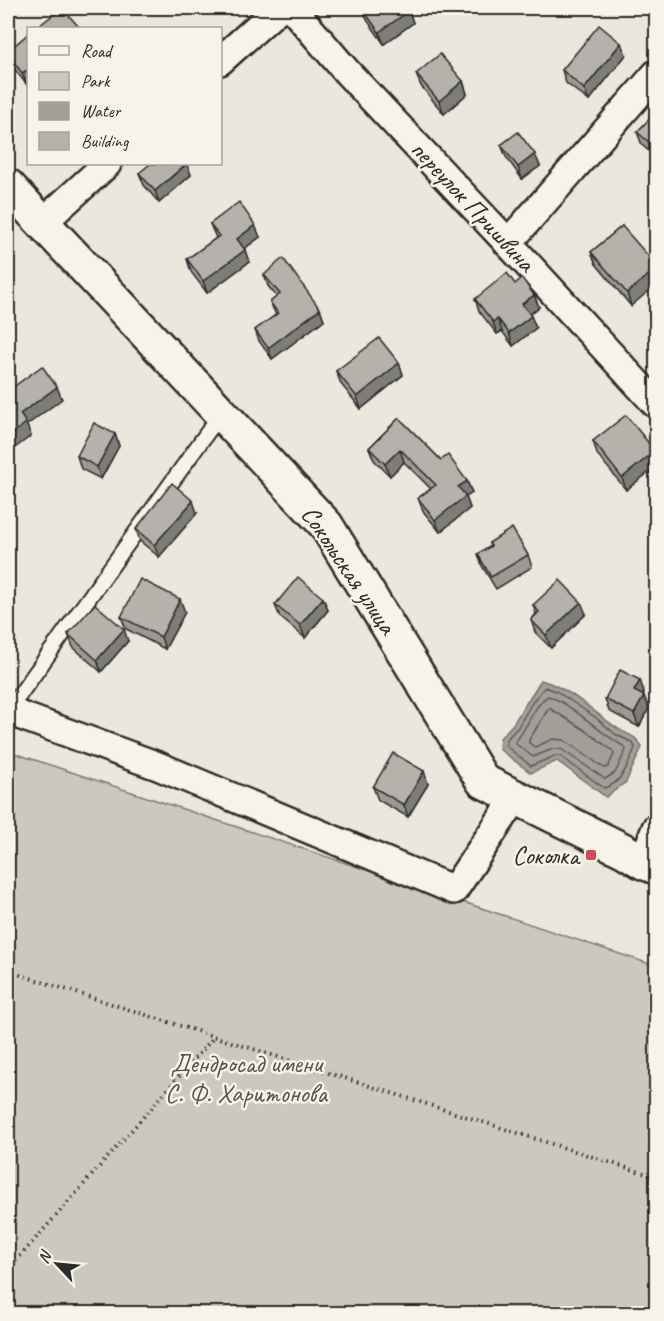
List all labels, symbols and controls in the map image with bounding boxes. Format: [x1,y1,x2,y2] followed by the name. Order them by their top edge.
[27,27,222,165] legend
[81,40,114,62] text: Road
[81,70,111,92] text: Park
[81,100,122,122] text: Water
[81,130,130,152] text: Building
[403,133,544,280] street label: переулок Пришвина
[294,499,405,642] street label: Сокольская улица
[512,839,581,872] place label: Соколка
[584,848,598,862] marker: Соколка
[165,1047,328,1110] park label: Дендросад имени С. Ф. Харитонова
[27,1234,87,1294] north arrow
[33,1246,57,1267] text: N

